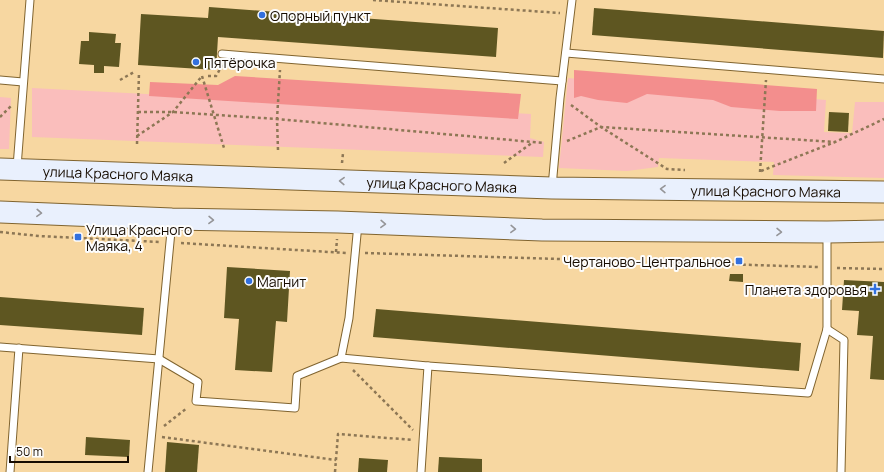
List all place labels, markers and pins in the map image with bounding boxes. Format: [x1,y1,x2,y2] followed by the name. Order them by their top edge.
[270,6,371,25] place label: Опорный пункт
[257,10,267,20] marker: Опорный пункт
[204,53,276,72] place label: Пятёрочка
[191,57,201,67] marker: Пятёрочка
[86,220,192,255] place label: Улица Красного Маяка, 4
[73,232,83,242] marker: Улица Красного Маяка, 4
[563,252,731,271] place label: Чертаново-Центральное
[734,256,744,266] marker: Чертаново-Центральное
[257,272,306,291] place label: Магнит
[244,276,254,286] marker: Магнит
[745,280,867,299] place label: Планета здоровья
[870,284,880,294] marker: Планета здоровья

